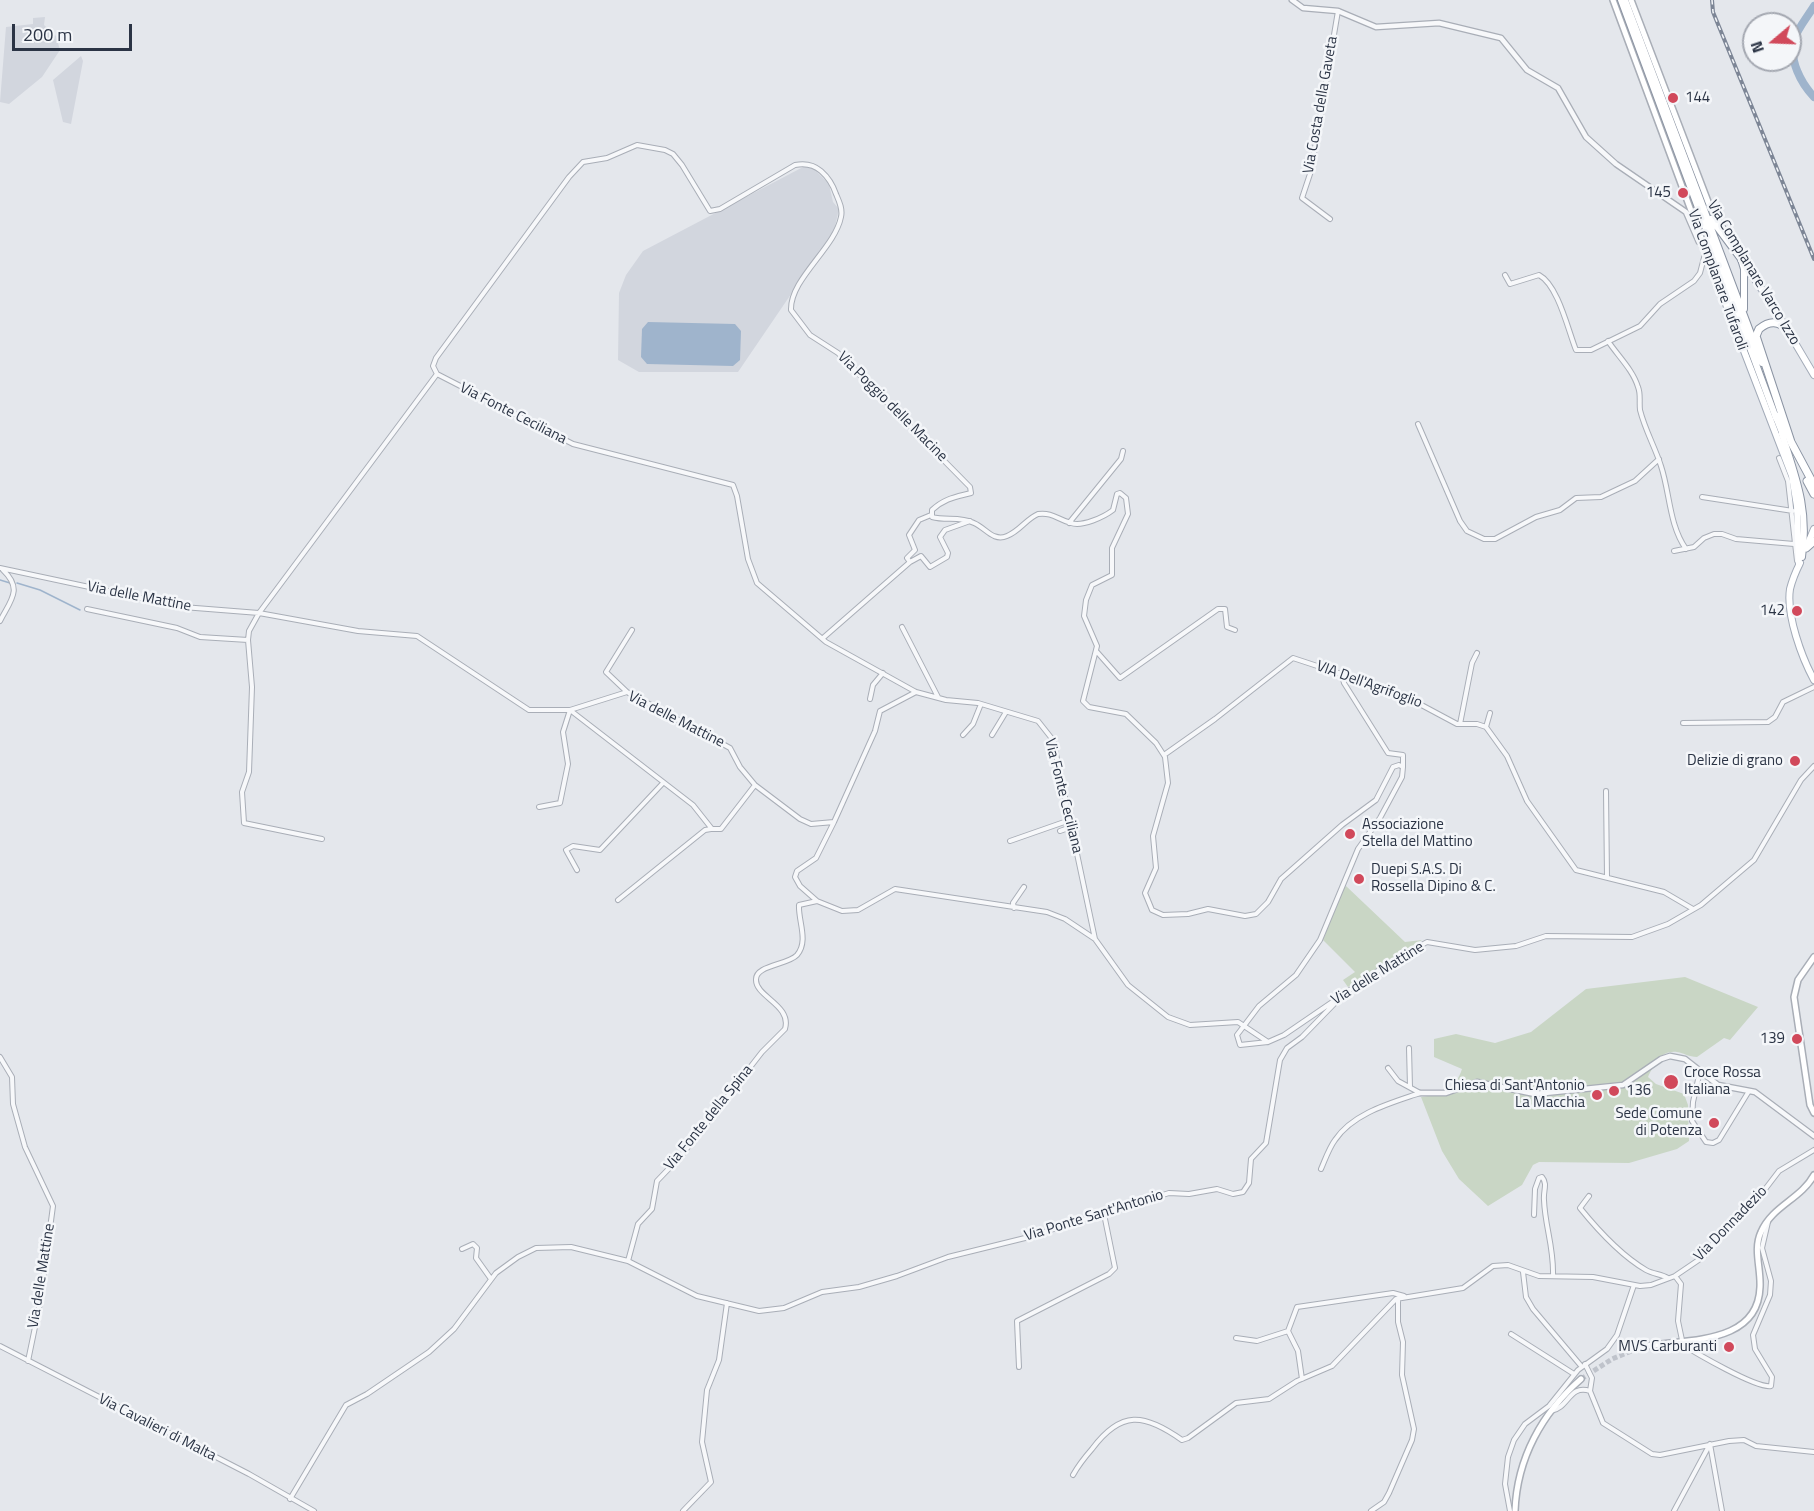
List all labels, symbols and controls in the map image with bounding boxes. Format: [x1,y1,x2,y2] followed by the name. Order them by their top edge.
[15,12,135,50] scale bar
[1742,12,1802,72] north arrow
[23,21,72,48] text: 200 m
[1300,35,1342,175] street label: Via Costa della Gaveta
[1744,38,1770,56] text: N
[1685,89,1710,107] place label: 144
[1666,91,1680,105] marker: 144
[1646,184,1671,202] place label: 145
[1676,186,1690,200] marker: 145
[1703,197,1803,349] street label: Via Complanare Varco Izzo
[1683,207,1751,353] street label: Via Complanare Tufaroli
[833,348,951,466] street label: Via Poggio delle Macine
[456,379,570,449] street label: Via Fonte Ceciliana
[85,578,193,616] street label: Via delle Mattine
[1760,602,1785,620] place label: 142
[1790,604,1804,618] marker: 142
[1314,657,1424,713] street label: VIA Dell'Agrifoglio
[625,688,727,752] street label: Via delle Mattine
[1040,737,1086,855] street label: Via Fonte Ceciliana
[1687,752,1783,770] place label: Delizie di grano
[1788,754,1802,768] marker: Delizie di grano
[1362,816,1473,851] place label: Associazione Stella del Mattino
[1343,827,1357,841] marker: Associazione Stella del Mattino
[1371,861,1496,896] place label: Duepi S.A.S. Di Rossella Dipino & C.
[1352,872,1366,886] marker: Duepi S.A.S. Di Rossella Dipino & C.
[1328,938,1428,1010] street label: Via delle Mattine
[1760,1030,1785,1048] place label: 139
[1790,1032,1804,1046] marker: 139
[661,1062,757,1174] street label: Via Fonte della Spina
[1684,1064,1761,1099] place label: Croce Rossa Italiana
[1662,1073,1680,1091] marker: Croce Rossa Italiana
[1445,1077,1585,1112] place label: Chiesa di Sant'Antonio La Macchia
[1626,1082,1651,1100] place label: 136
[1607,1084,1621,1098] marker: 136
[1590,1088,1604,1102] marker: Chiesa di Sant'Antonio La Macchia
[1615,1105,1702,1140] place label: Sede Comune di Potenza
[1707,1116,1721,1130] marker: Sede Comune di Potenza
[1691,1183,1771,1265] street label: Via Donnadezio
[1022,1186,1166,1246] street label: Via Ponte Sant'Antonio
[25,1222,59,1330] street label: Via delle Mattine
[1618,1338,1717,1356] place label: MVS Carburanti
[1722,1340,1736,1354] marker: MVS Carburanti
[95,1390,219,1466] street label: Via Cavalieri di Malta

